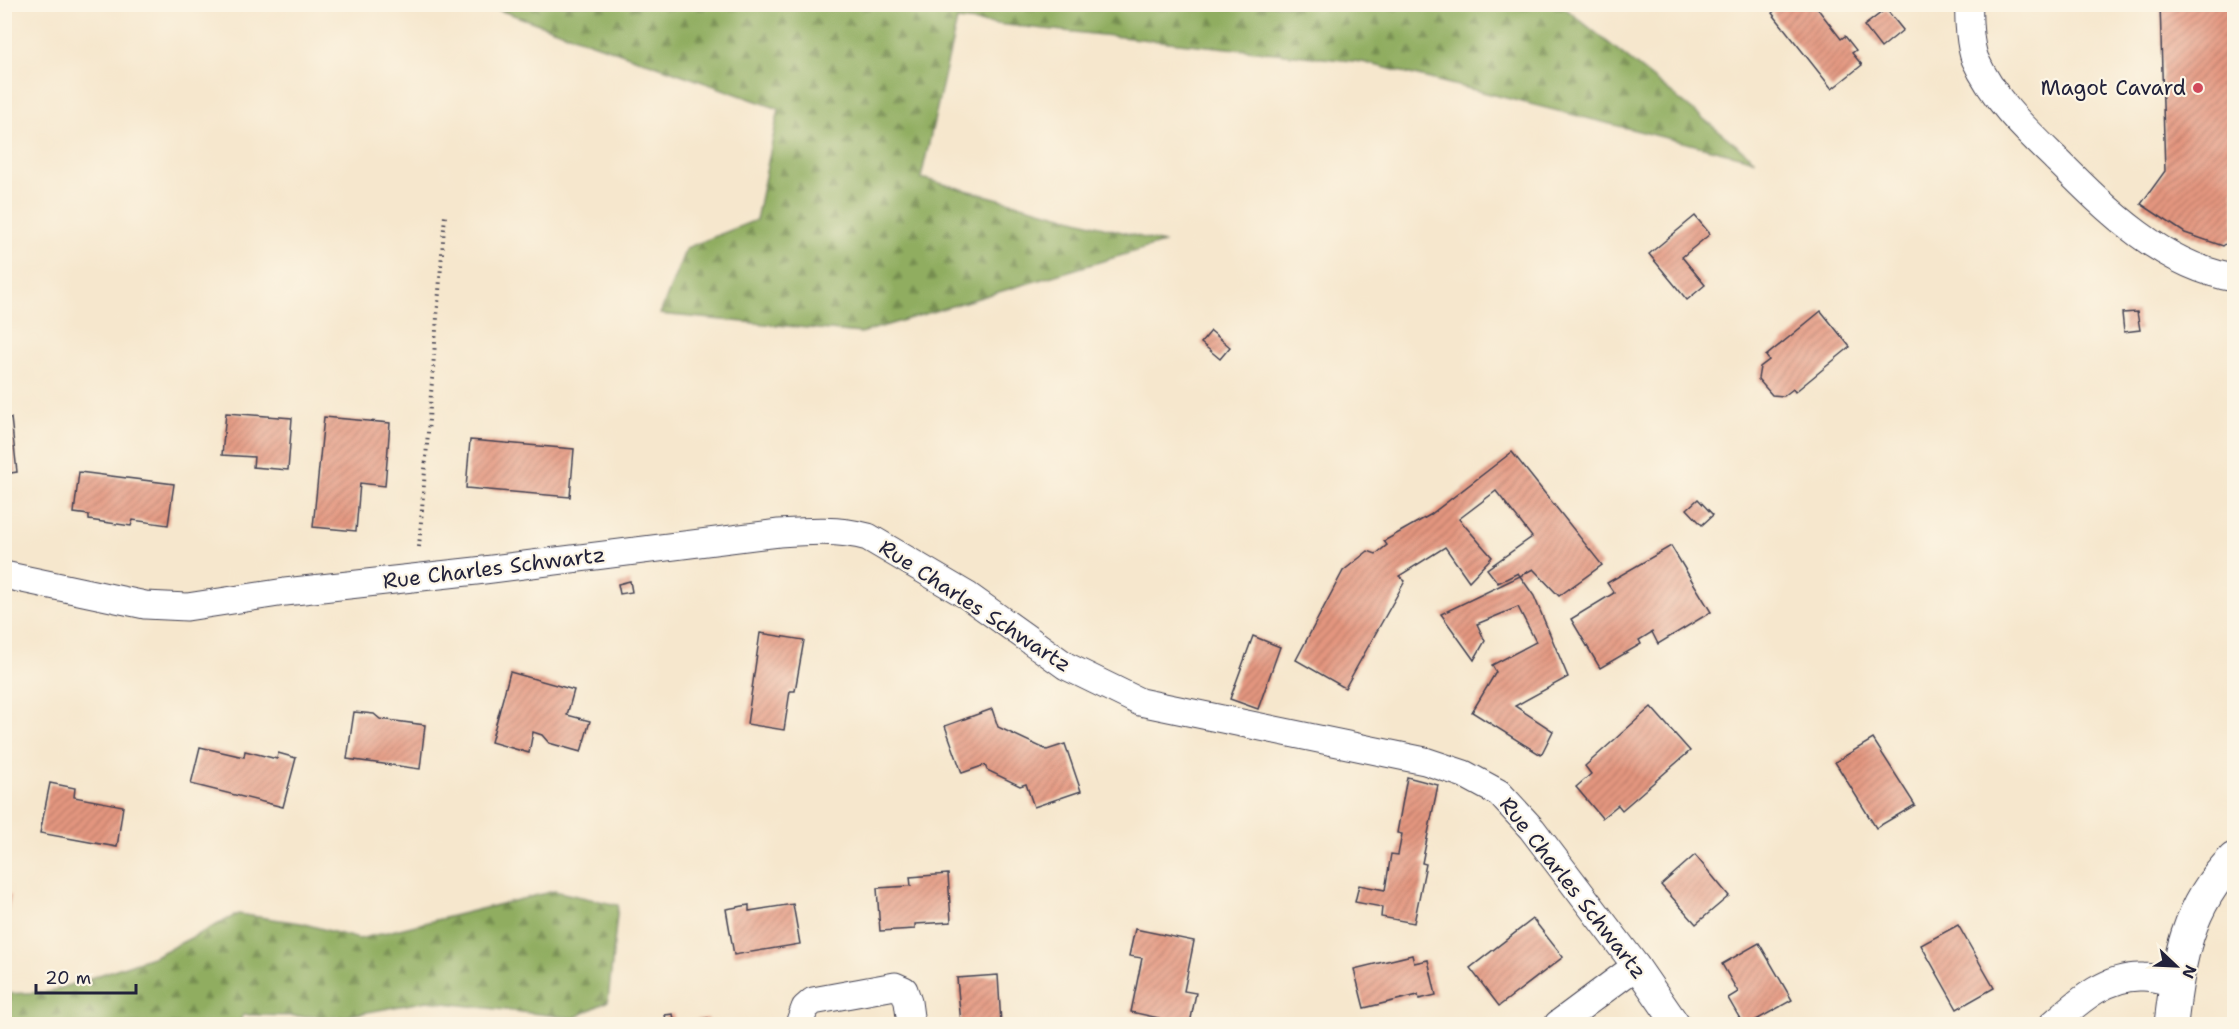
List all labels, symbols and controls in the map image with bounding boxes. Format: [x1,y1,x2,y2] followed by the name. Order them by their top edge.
[2041,74,2186,102] place label: Magot Cavard
[2191,81,2205,95] marker: Magot Cavard
[874,533,1076,679] street label: Rue Charles Schwartz
[381,540,607,596] street label: Rue Charles Schwartz
[1493,791,1653,985] street label: Rue Charles Schwartz
[2146,936,2206,996] north arrow
[36,957,136,995] scale bar
[2177,962,2201,982] text: N
[45,966,91,990] text: 20 m

